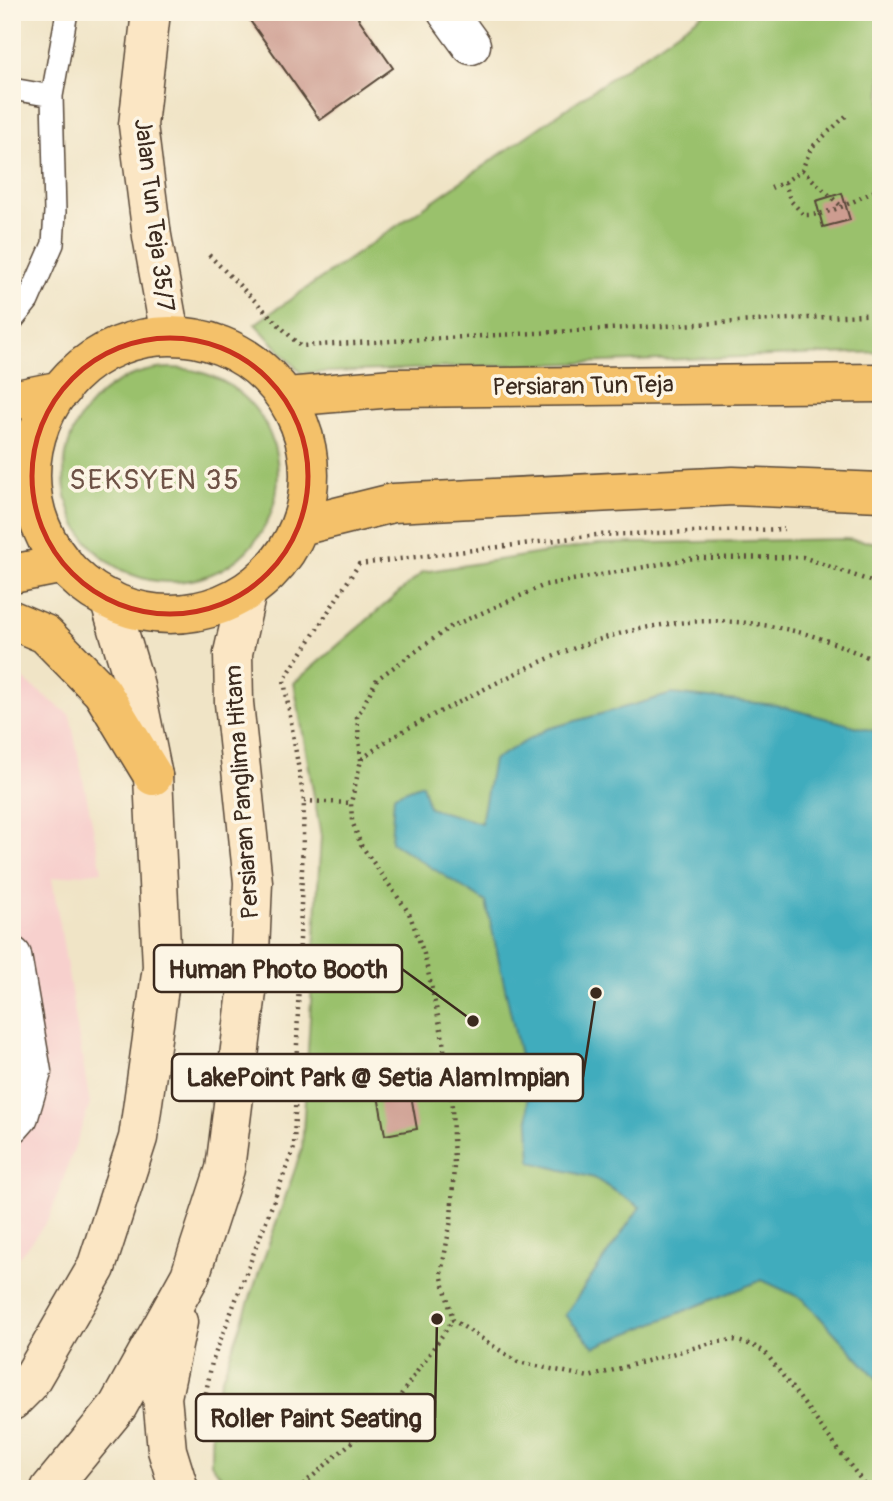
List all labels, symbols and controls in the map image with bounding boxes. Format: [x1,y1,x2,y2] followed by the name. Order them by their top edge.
[128,117,180,314] street label: Jalan Tun Teja 35/7
[492,370,674,402] street label: Persiaran Tun Teja
[69,463,241,498] district label: SEKSYEN 35
[219,664,265,920] street label: Persiaran Panglima Hitam
[154,945,402,992] callout: Human Photo Booth
[168,954,388,986] text: Human Photo Booth
[172,1054,583,1101] callout: LakePoint Park @ Setia AlamImpian
[186,1062,570,1094] text: LakePoint Park @ Setia AlamImpian
[196,1394,435,1441] callout: Roller Paint Seating
[210,1403,422,1435] text: Roller Paint Seating

